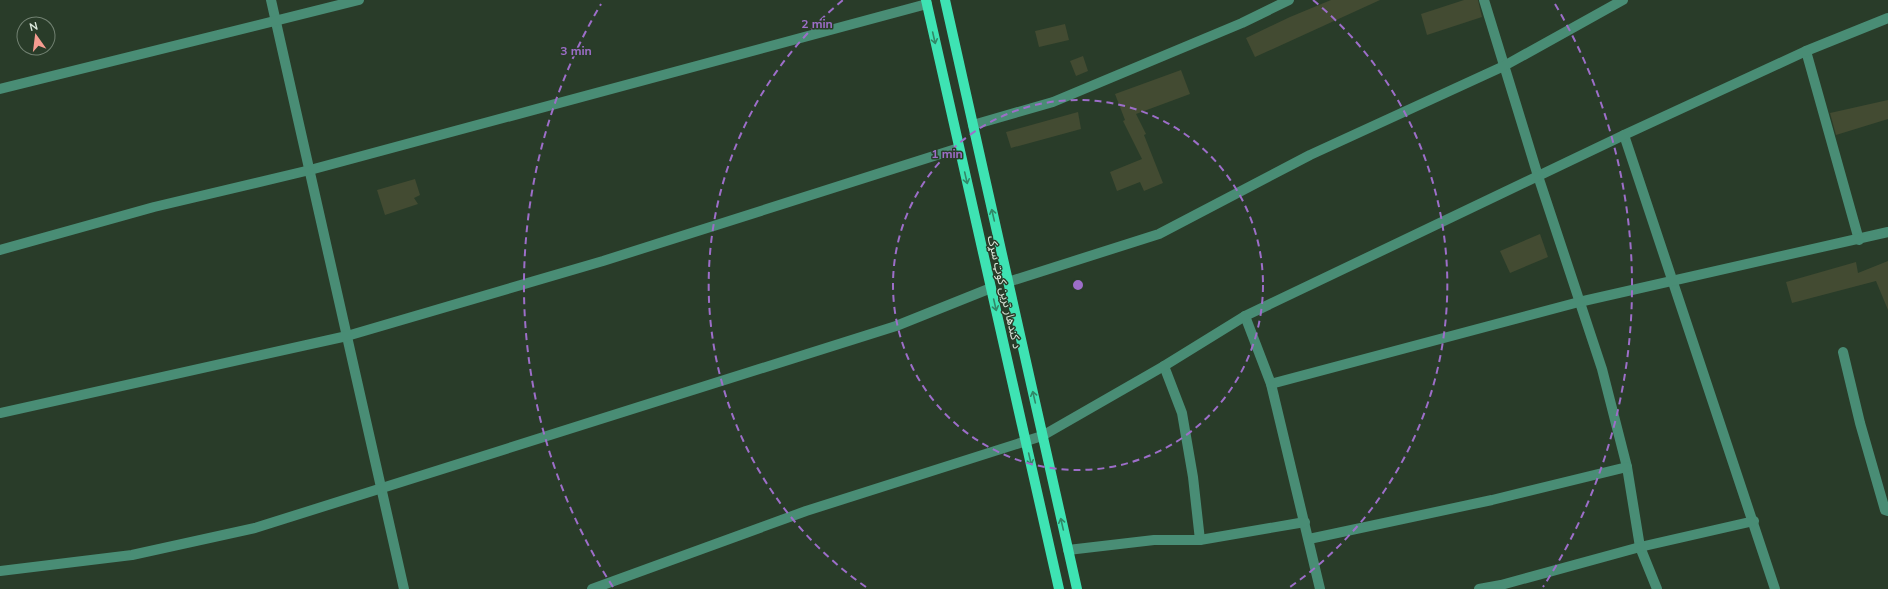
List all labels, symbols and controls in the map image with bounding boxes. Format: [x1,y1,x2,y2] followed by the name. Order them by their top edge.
[16,16,56,56] north arrow
[801,16,833,31] text: 2 min
[28,18,39,34] text: N
[931,31,939,44] one-way arrow
[560,43,592,58] text: 3 min
[931,146,963,161] text: 1 min
[963,172,971,185] one-way arrow
[988,209,996,222] one-way arrow
[985,234,1025,350] street label: د کندهار ترين کوټ سړک
[1071,278,1085,292] centre of rings
[991,298,999,311] one-way arrow
[1029,391,1037,404] one-way arrow
[1026,453,1034,466] one-way arrow
[1058,517,1066,530] one-way arrow

